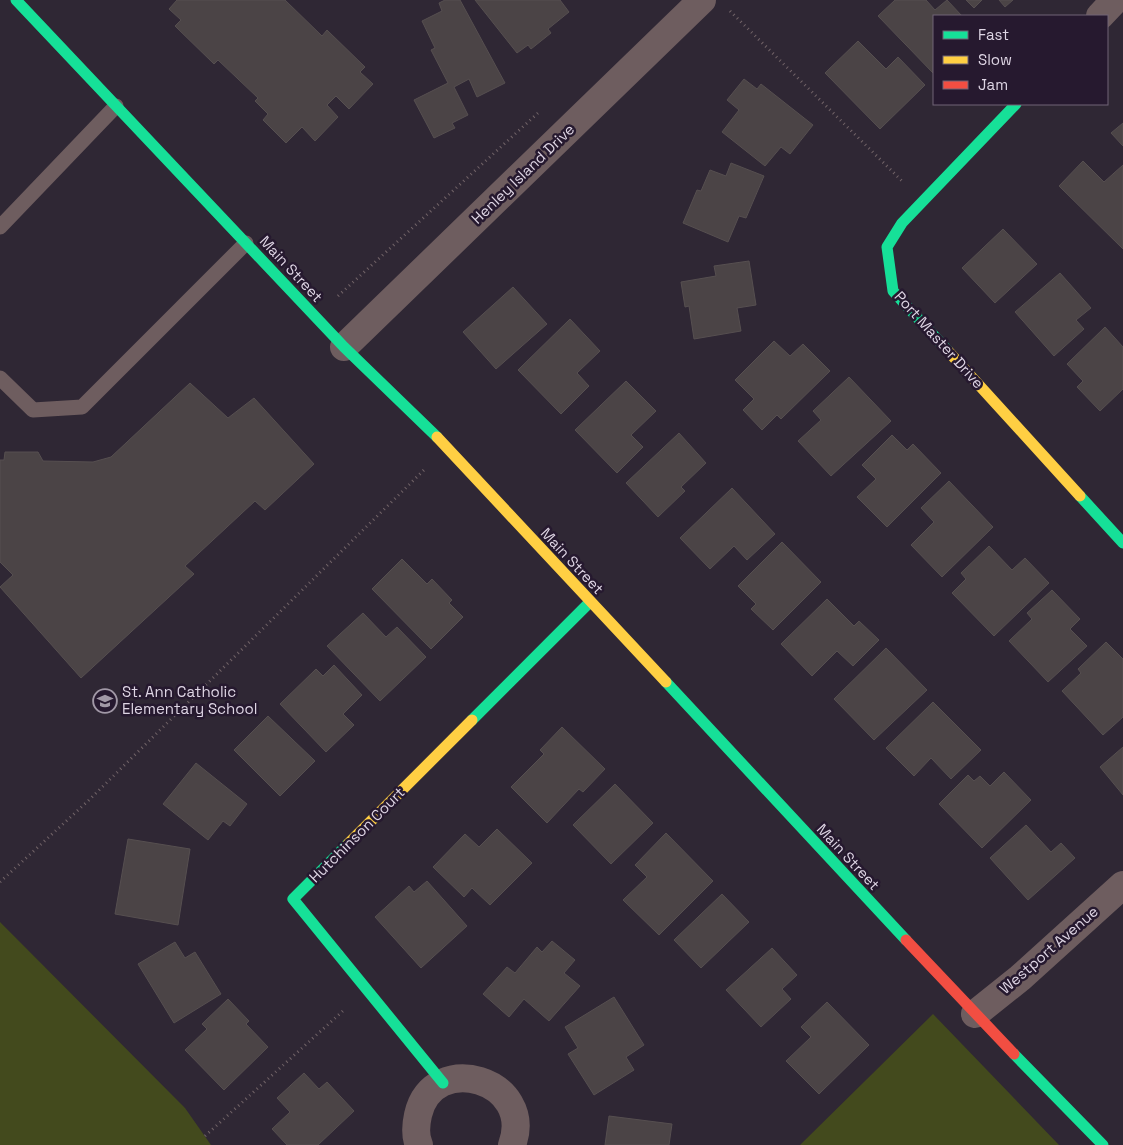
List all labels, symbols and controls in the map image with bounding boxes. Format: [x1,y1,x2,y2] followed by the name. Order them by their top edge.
[933,15,1108,105] legend
[978,25,1009,44] text: Fast
[978,50,1012,69] text: Slow
[978,75,1008,94] text: Jam
[467,119,578,228] street label: Henley Island Drive
[256,231,327,306] street label: Main Street
[891,287,988,392] street label: Port Master Drive
[537,523,608,598] street label: Main Street
[122,682,258,718] place label: St. Ann Catholic Elementary School
[92,688,118,714] school or university icon: St. Ann Catholic Elementary School
[305,783,409,886] street label: Hutchinson Court
[813,819,884,894] street label: Main Street
[995,902,1102,998] street label: Westport Avenue

